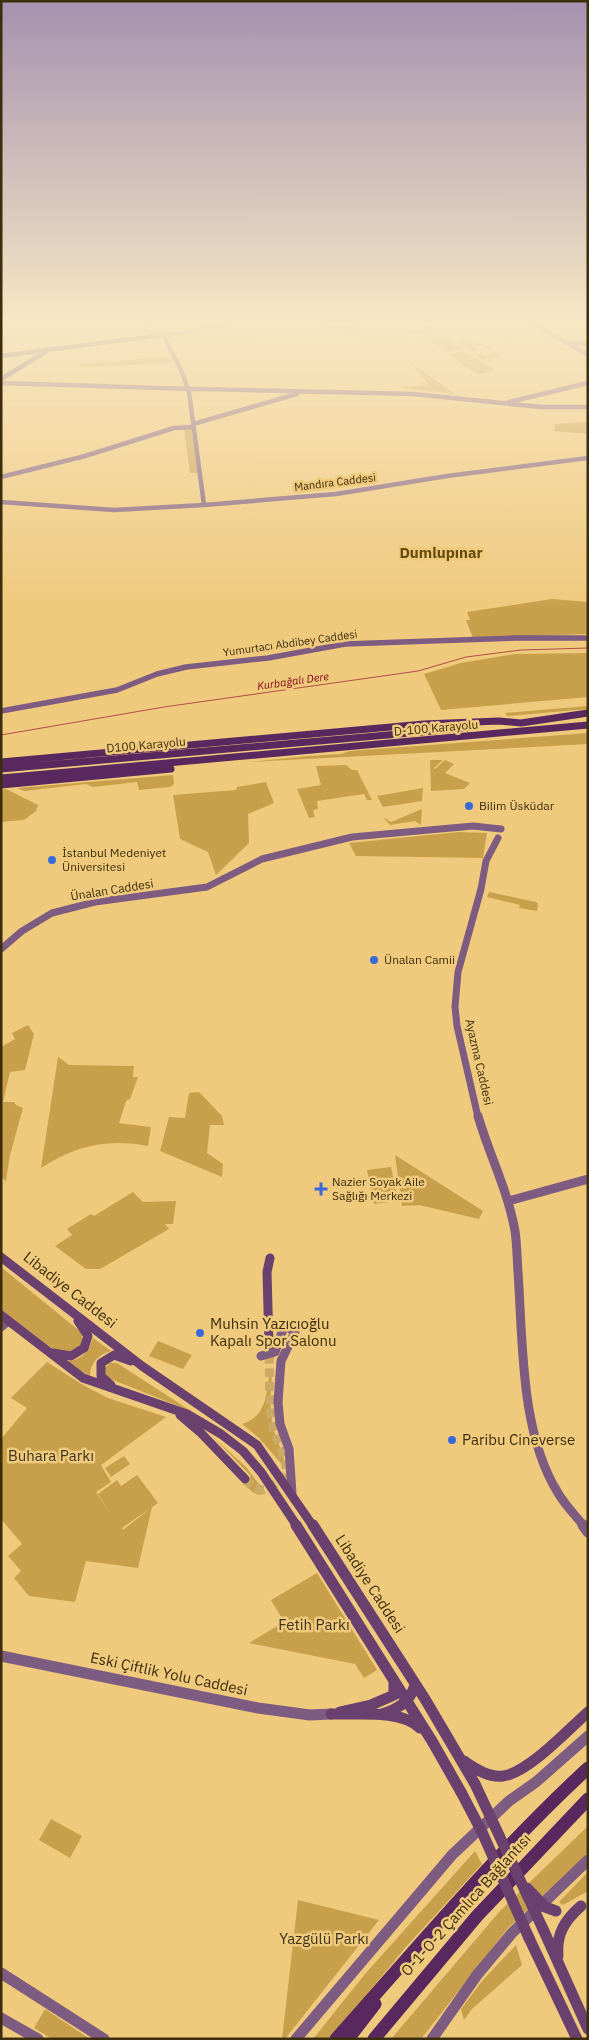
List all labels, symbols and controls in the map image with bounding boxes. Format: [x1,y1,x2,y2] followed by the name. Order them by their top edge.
[293,470,377,494] street label: Mandıra Caddesi
[399,543,483,562] district label: Dumlupınar
[222,627,358,659] street label: Yumurtacı Abdibey Caddesi
[256,669,330,693] water label: Kurbağalı Dere
[393,716,479,739] street label: D-100 Karayolu
[106,734,186,755] street label: D100 Karayolu
[479,798,555,813] place label: Bilim Üsküdar
[463,800,475,812] marker: Bilim Üsküdar
[62,845,166,874] place label: İstanbul Medeniyet Üniversitesi
[46,854,58,866] marker: İstanbul Medeniyet Üniversitesi
[69,876,155,903] street label: Ünalan Caddesi
[384,952,455,967] place label: Ünalan Camii
[368,954,380,966] marker: Ünalan Camii
[462,1017,497,1107] street label: Ayazma Caddesi
[332,1174,425,1203] place label: Nazier Soyak Aile Sağlığı Merkezi
[314,1182,328,1196] marker: Nazier Soyak Aile Sağlığı Merkezi
[20,1247,121,1332] street label: Libadiye Caddesi
[210,1314,336,1350] place label: Muhsin Yazıcıoğlu Kapalı Spor Salonu
[194,1327,206,1339] marker: Muhsin Yazıcıoğlu Kapalı Spor Salonu
[462,1430,575,1449] place label: Paribu Cineverse
[446,1434,458,1446] marker: Paribu Cineverse
[8,1446,94,1465] park label: Buhara Parkı
[332,1531,409,1637] street label: Libadiye Caddesi
[278,1615,350,1634] park label: Fetih Parkı
[89,1648,250,1699] street label: Eski Çiftlik Yolu Caddesi
[397,1829,535,1980] street label: O-1-O-2 Çamlıca Bağlantısı
[279,1929,369,1948] park label: Yazgülü Parkı

